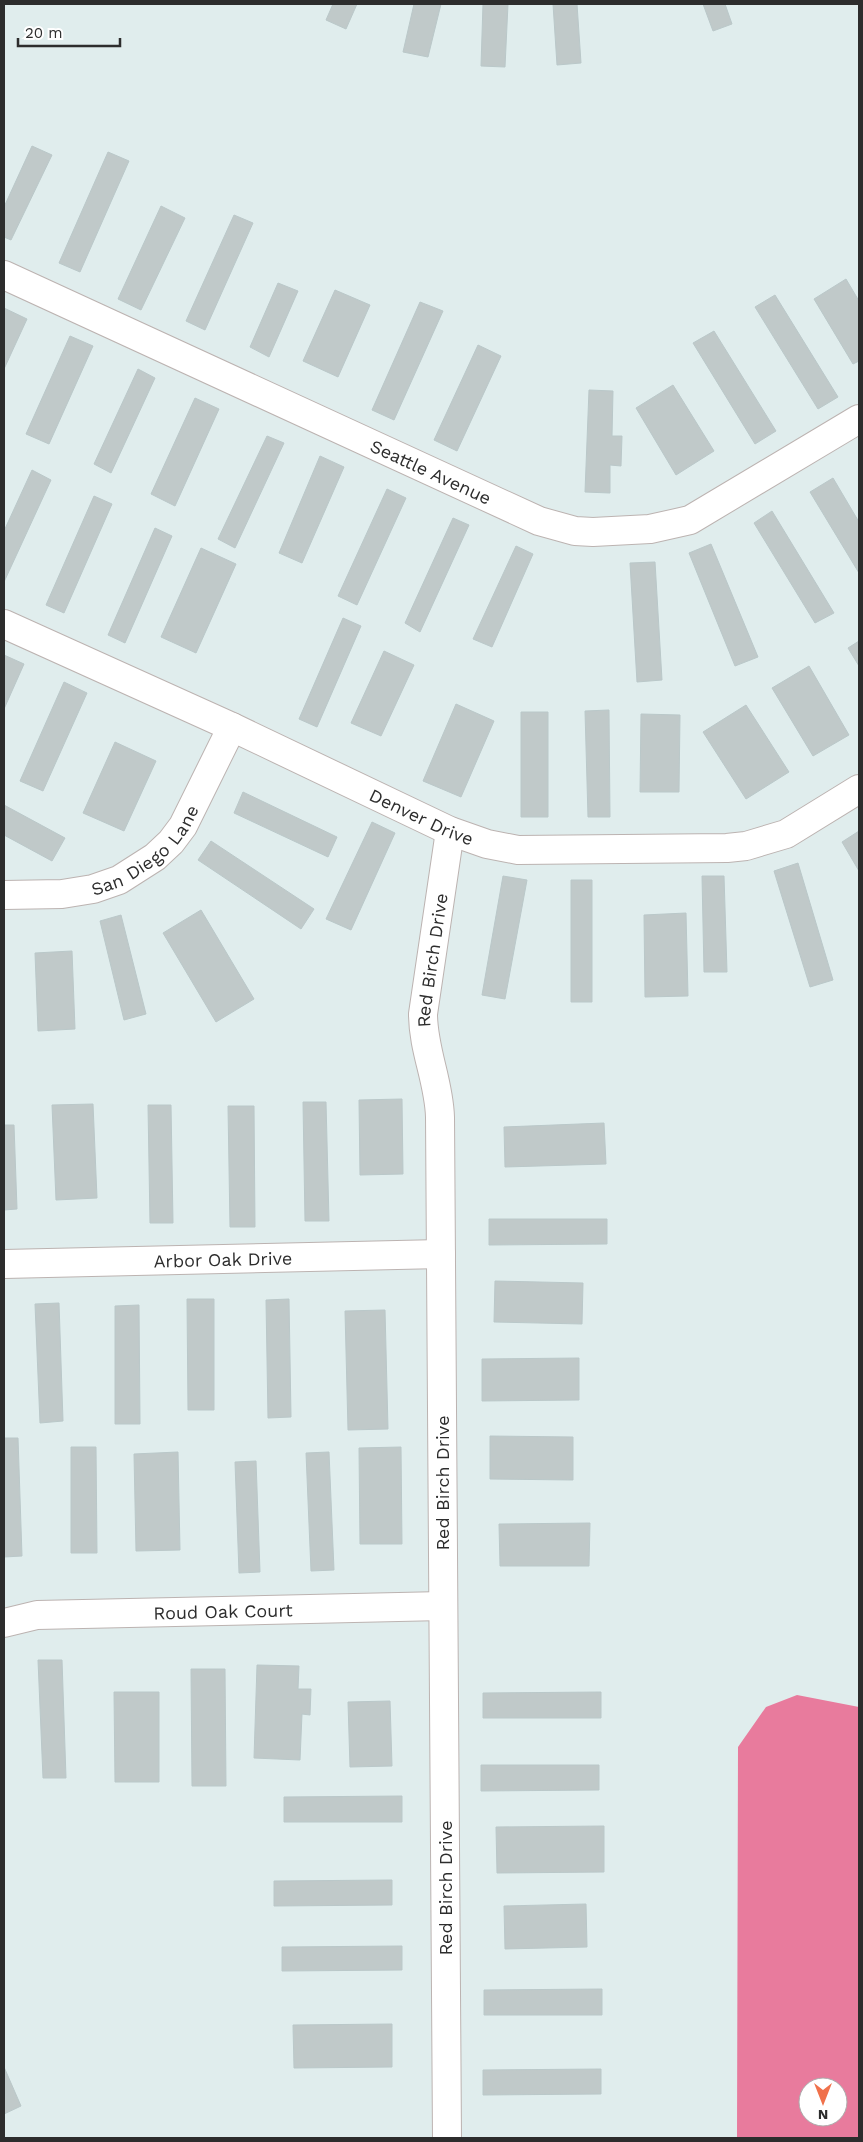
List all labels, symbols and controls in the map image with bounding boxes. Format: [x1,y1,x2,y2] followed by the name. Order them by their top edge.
[18,15,120,47] scale bar
[25,24,63,42] text: 20 m
[367,434,495,508] street label: Seattle Avenue
[366,784,476,849] street label: Denver Drive
[88,801,202,899] street label: San Diego Lane
[412,892,451,1028] street label: Red Birch Drive
[153,1247,293,1271] street label: Arbor Oak Drive
[432,1415,453,1551] street label: Red Birch Drive
[153,1599,293,1623] street label: Roud Oak Court
[435,1820,456,1956] street label: Red Birch Drive
[798,2077,848,2127] north arrow
[818,2107,828,2123] text: N

